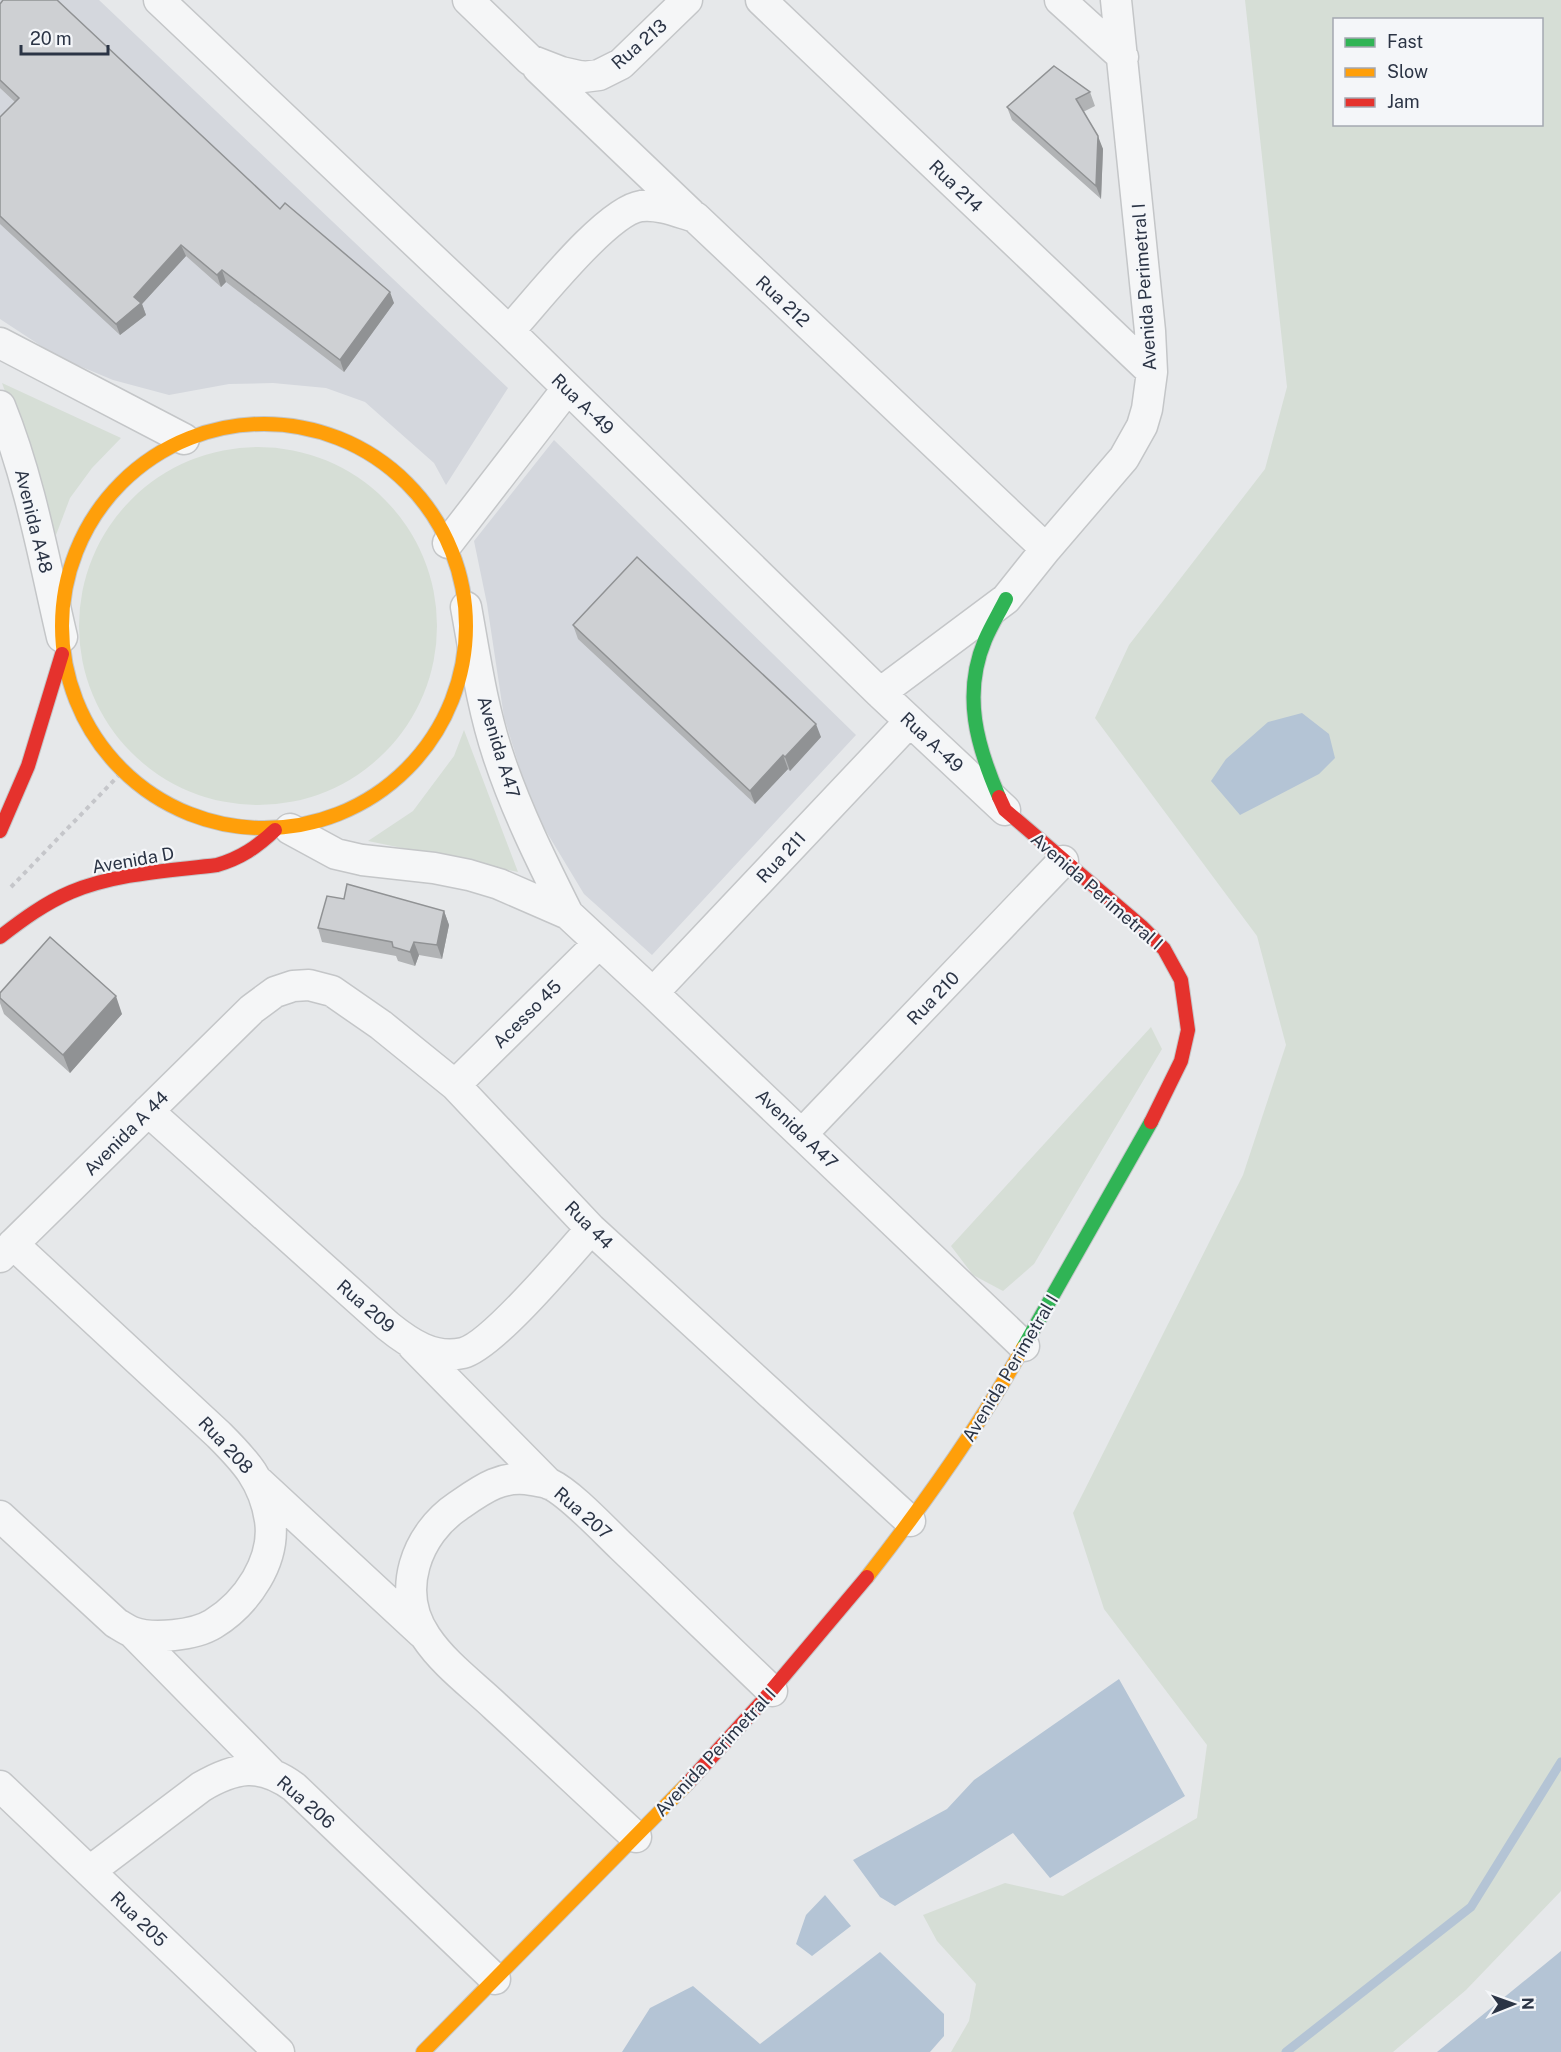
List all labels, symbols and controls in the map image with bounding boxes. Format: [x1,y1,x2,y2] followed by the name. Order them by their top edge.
[607,14,671,74] street label: Rua 213
[21,18,108,56] scale bar
[1333,18,1543,126] legend
[30,28,72,49] text: 20 m
[1387,31,1423,52] text: Fast
[1387,61,1428,82] text: Slow
[1387,91,1420,112] text: Jam
[925,155,987,217] street label: Rua 214
[1128,203,1160,371] street label: Avenida Perimetral I
[752,271,814,331] street label: Rua 212
[548,369,618,439] street label: Rua A-49
[11,467,57,575] street label: Avenida A48
[474,693,524,801] street label: Avenida A47
[896,708,968,776] street label: Rua A-49
[752,827,810,887] street label: Rua 211
[1027,828,1167,954] street label: Avenida Perimetral I
[90,842,176,878] street label: Avenida D
[903,967,963,1029] street label: Rua 210
[489,976,565,1052] street label: Acesso 45
[752,1085,842,1173] street label: Avenida A47
[80,1087,172,1179] street label: Avenida A 44
[561,1197,617,1253] street label: Rua 44
[333,1275,399,1337] street label: Rua 209
[958,1291,1062,1445] street label: Avenida Perimetral I
[194,1412,258,1478] street label: Rua 208
[550,1482,616,1544] street label: Rua 207
[650,1683,780,1821] street label: Avenida Perimetral I
[273,1771,339,1833] street label: Rua 206
[106,1887,172,1951] street label: Rua 205
[1483,1974,1543,2034] north arrow
[1518,1997,1537,2010] text: N

